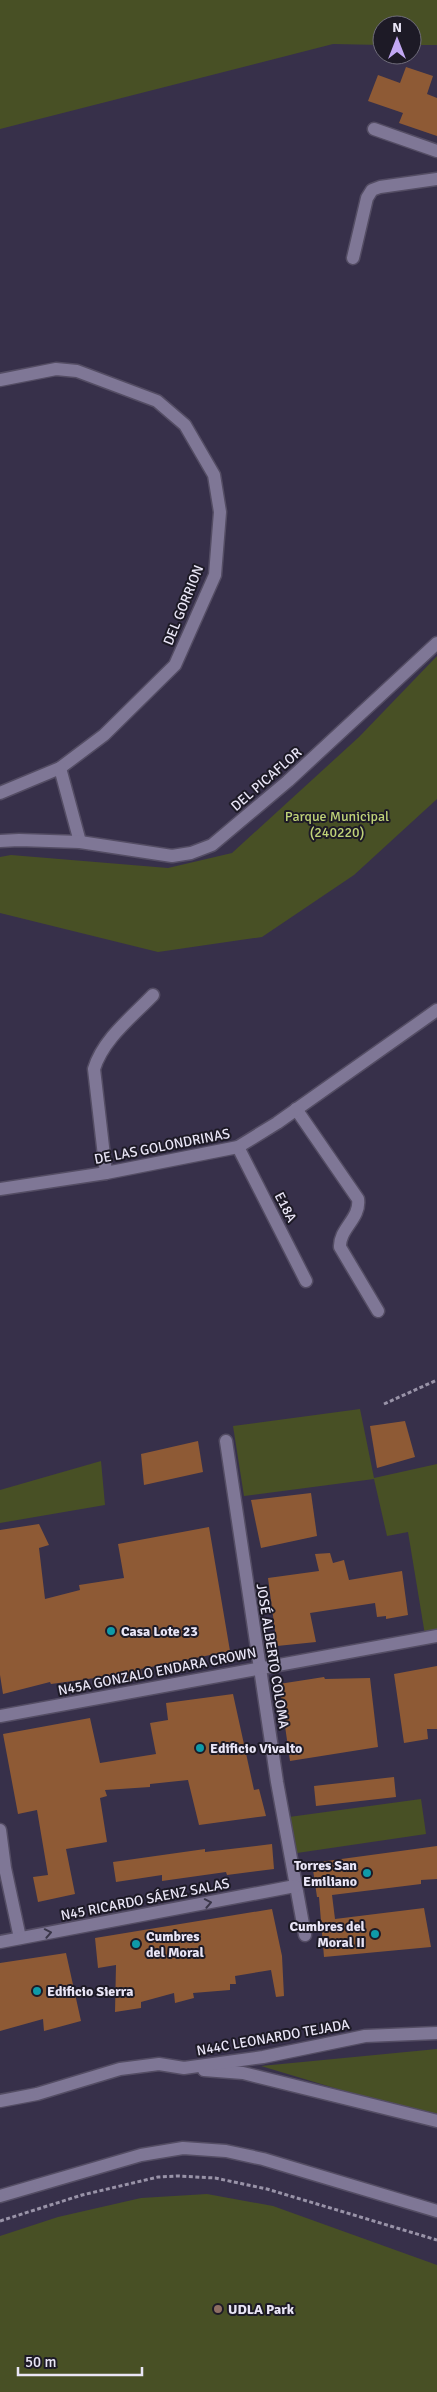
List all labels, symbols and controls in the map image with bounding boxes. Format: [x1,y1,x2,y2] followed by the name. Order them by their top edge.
[372,15,422,65] north arrow
[392,19,402,36] text: N
[160,563,207,648] street label: DEL GORRION
[227,744,305,815] street label: DEL PICAFLOR
[285,808,389,841] park label: Parque Municipal (240220)
[93,1125,232,1168] street label: DE LAS GOLONDRINAS
[271,1189,301,1226] street label: E18A
[253,1582,292,1730] street label: JOSÉ ALBERTO COLOMA
[121,1623,198,1640] place label: Casa Lote 23
[105,1625,117,1637] marker: Casa Lote 23
[56,1644,258,1699] street label: N45A GONZALO ENDARA CROWN
[210,1740,302,1757] place label: Edificio Vivalto
[194,1742,206,1754] marker: Edificio Vivalto
[294,1857,357,1890] place label: Torres San Emiliano
[361,1867,373,1879] marker: Torres San Emiliano
[59,1875,231,1924] street label: N45 RICARDO SÁENZ SALAS
[203,1898,212,1908] one-way arrow
[290,1918,366,1951] place label: Cumbres del Moral II
[44,1928,52,1938] one-way arrow
[146,1928,205,1961] place label: Cumbres del Moral
[369,1928,381,1940] marker: Cumbres del Moral II
[130,1938,142,1950] marker: Cumbres del Moral
[47,1983,133,2000] place label: Edificio Sierra
[31,1985,43,1997] marker: Edificio Sierra
[195,2016,351,2059] street label: N44C LEONARDO TEJADA
[228,2301,295,2318] place label: UDLA Park
[212,2303,224,2315] marker: UDLA Park
[18,2344,141,2376] scale bar
[25,2353,56,2371] text: 50 m

